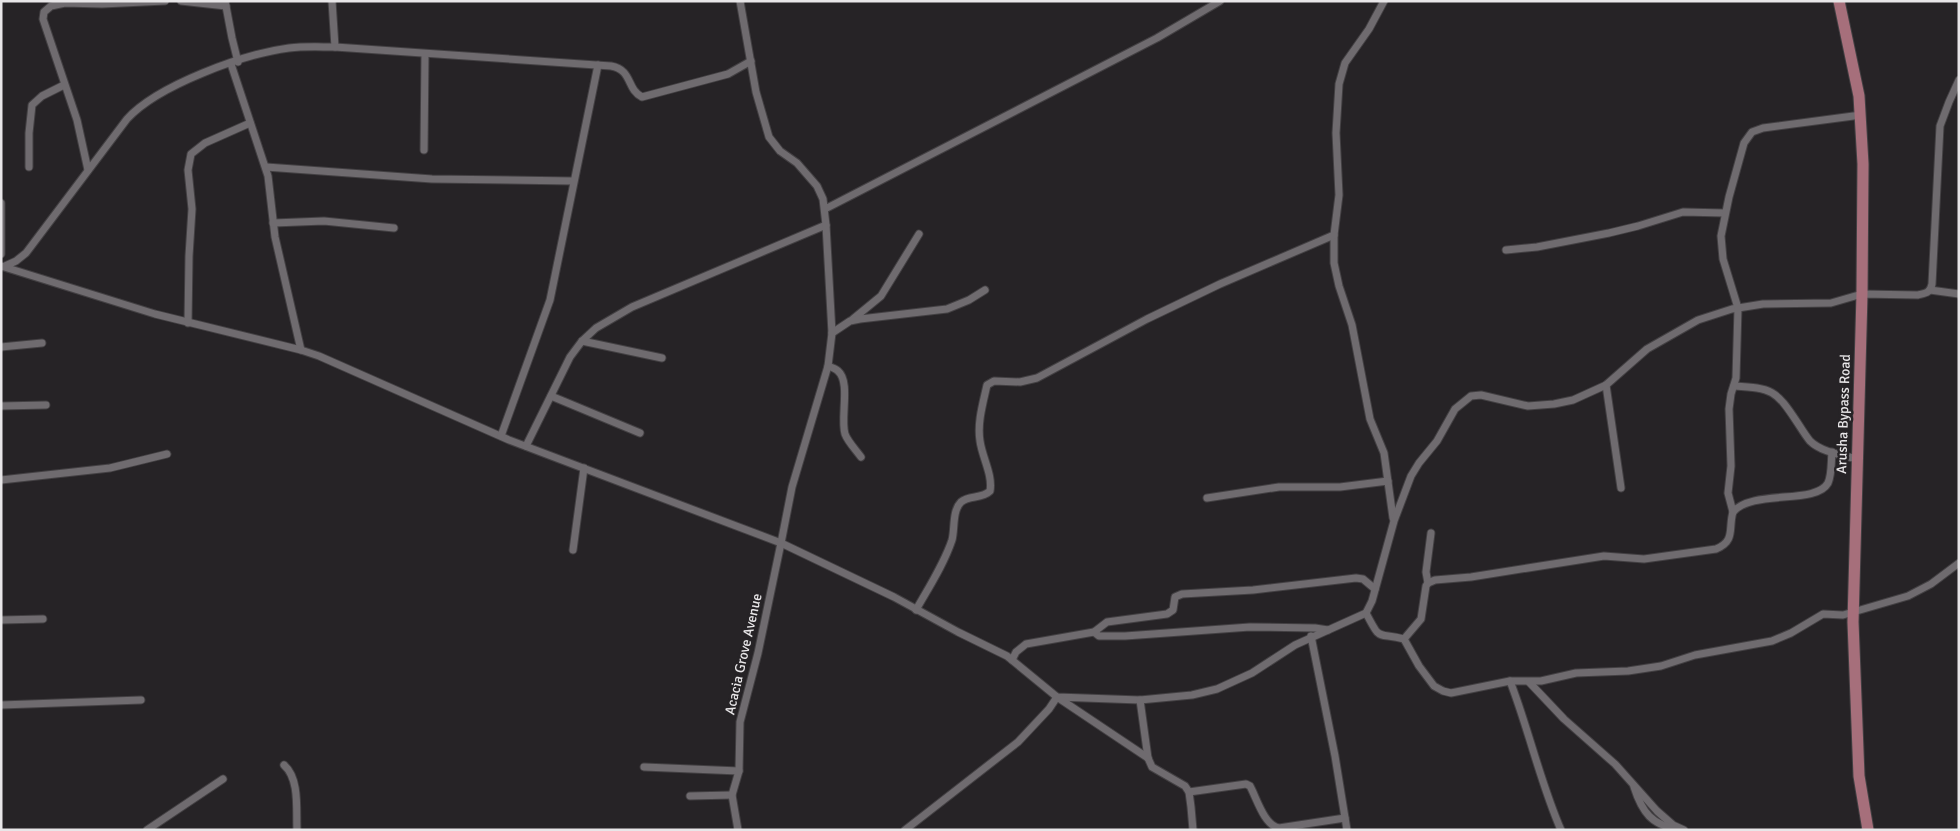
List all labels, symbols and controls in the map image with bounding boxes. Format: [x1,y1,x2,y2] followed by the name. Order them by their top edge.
[1833,354,1854,474] street label: Arusha Bypass Road
[721,592,766,716] street label: Acacia Grove Avenue

